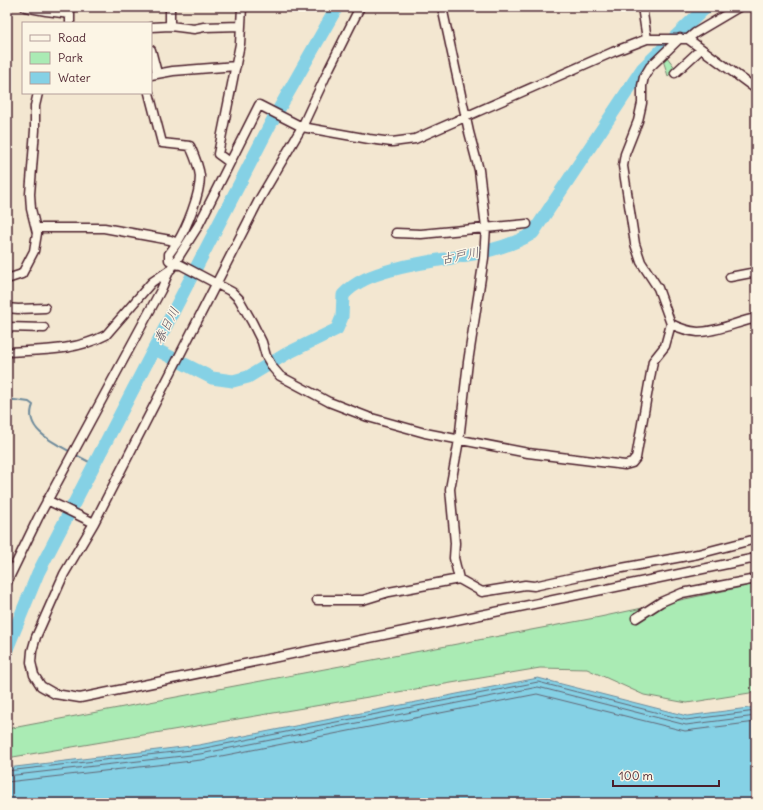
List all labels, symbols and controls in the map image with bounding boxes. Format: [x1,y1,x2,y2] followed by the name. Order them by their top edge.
[22,22,152,94] legend
[58,30,86,45] text: Road
[58,50,83,65] text: Park
[58,70,91,85] text: Water
[439,243,481,268] water label: 古戸川
[150,304,183,346] water label: 春日川
[613,762,719,788] scale bar
[619,768,653,783] text: 100 m

